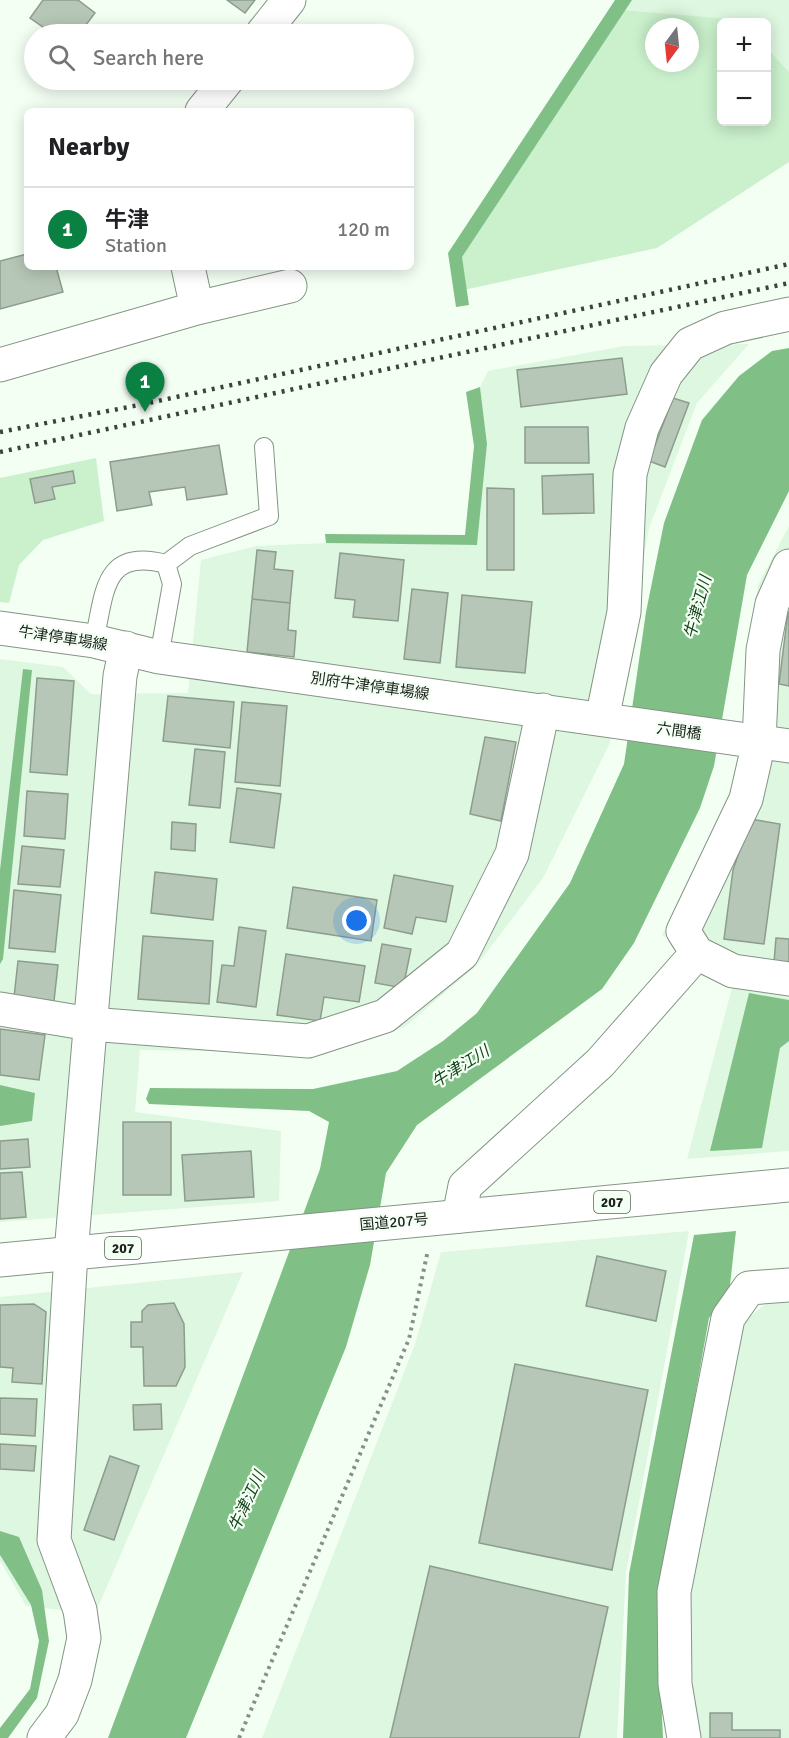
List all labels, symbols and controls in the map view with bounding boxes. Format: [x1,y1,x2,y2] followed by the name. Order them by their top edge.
[645,18,699,72] north arrow
[717,18,771,126] map controls
[717,18,771,72] button: +
[24,24,414,90] search box
[45,41,78,74] icon: search
[93,44,204,71] text: Search here
[717,72,771,126] button: −
[48,131,129,163] text: Nearby
[105,206,149,233] text: 牛津
[62,217,73,242] text: 1
[337,217,390,242] text: 120 m
[105,233,167,258] text: Station
[126,362,164,412] pin: 1
[680,572,716,641] water label: 牛津江川
[17,622,109,654] street label: 牛津停車場線
[309,669,431,703] street label: 別府牛津停車場線
[655,719,703,743] street label: 六間橋
[342,906,371,935] your location
[428,1040,495,1092] water label: 牛津江川
[594,1191,630,1213] road number: 207
[359,1210,429,1234] street label: 国道207号
[105,1237,141,1259] road number: 207
[224,1466,270,1535] water label: 牛津江川

